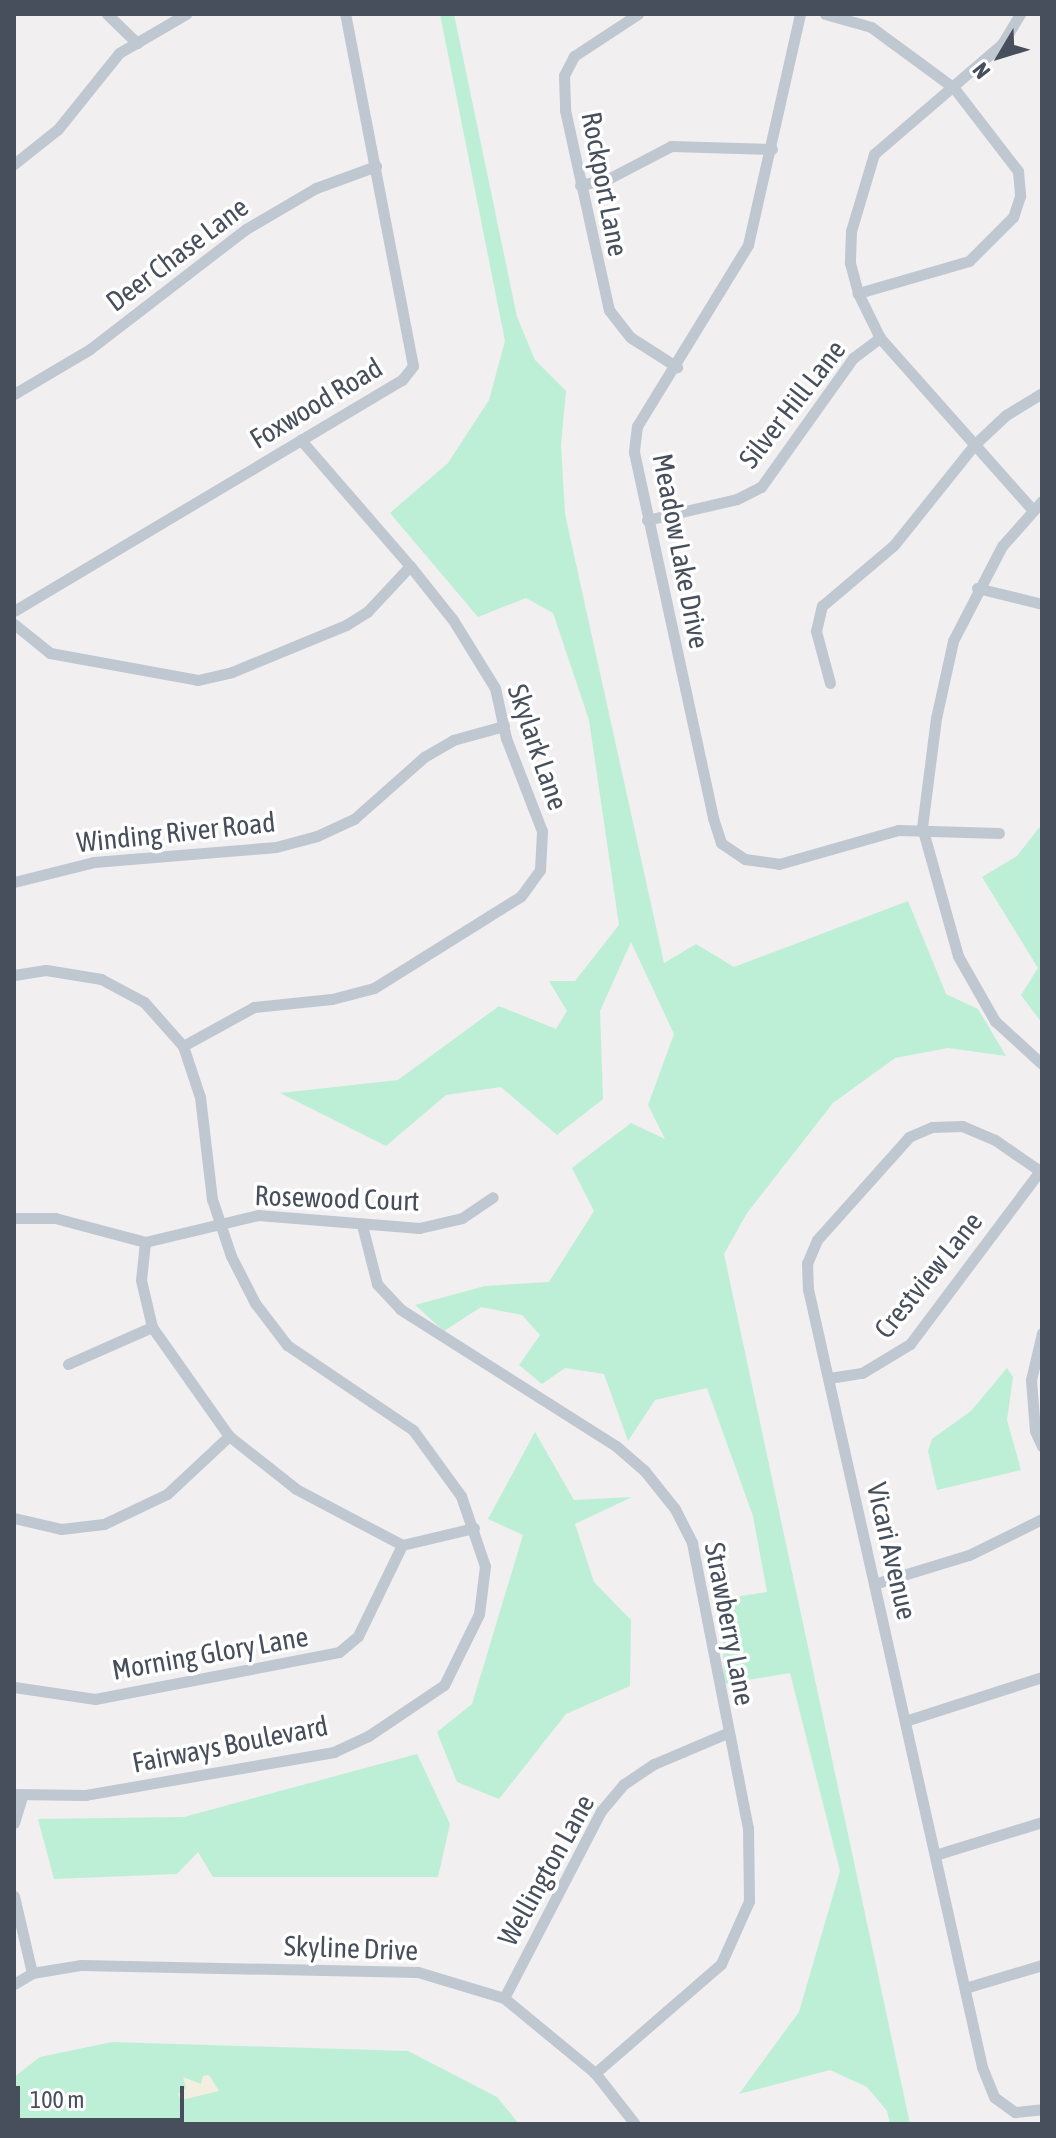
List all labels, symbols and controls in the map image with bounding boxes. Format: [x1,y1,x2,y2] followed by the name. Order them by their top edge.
[960,16,1040,96] north arrow
[967,58,995,84] text: N
[575,109,635,259] street label: Rockport Lane
[99,190,255,318] street label: Deer Chase Lane
[732,333,852,475] street label: Silver Hill Lane
[244,350,388,456] street label: Foxwood Road
[646,451,716,651] street label: Meadow Lake Drive
[501,680,575,814] street label: Skylark Lane
[75,805,277,859] street label: Winding River Road
[254,1178,420,1218] street label: Rosewood Court
[867,1205,989,1345] street label: Crestview Lane
[860,1479,924,1623] street label: Vicari Avenue
[698,1540,762,1708] street label: Strawberry Lane
[109,1619,311,1687] street label: Morning Glory Lane
[129,1709,331,1779] street label: Fairways Boulevard
[491,1789,601,1951] street label: Wellington Lane
[283,1929,419,1967] street label: Skyline Drive
[20,2070,188,2120] scale bar
[30,2086,84,2113] text: 100 m

